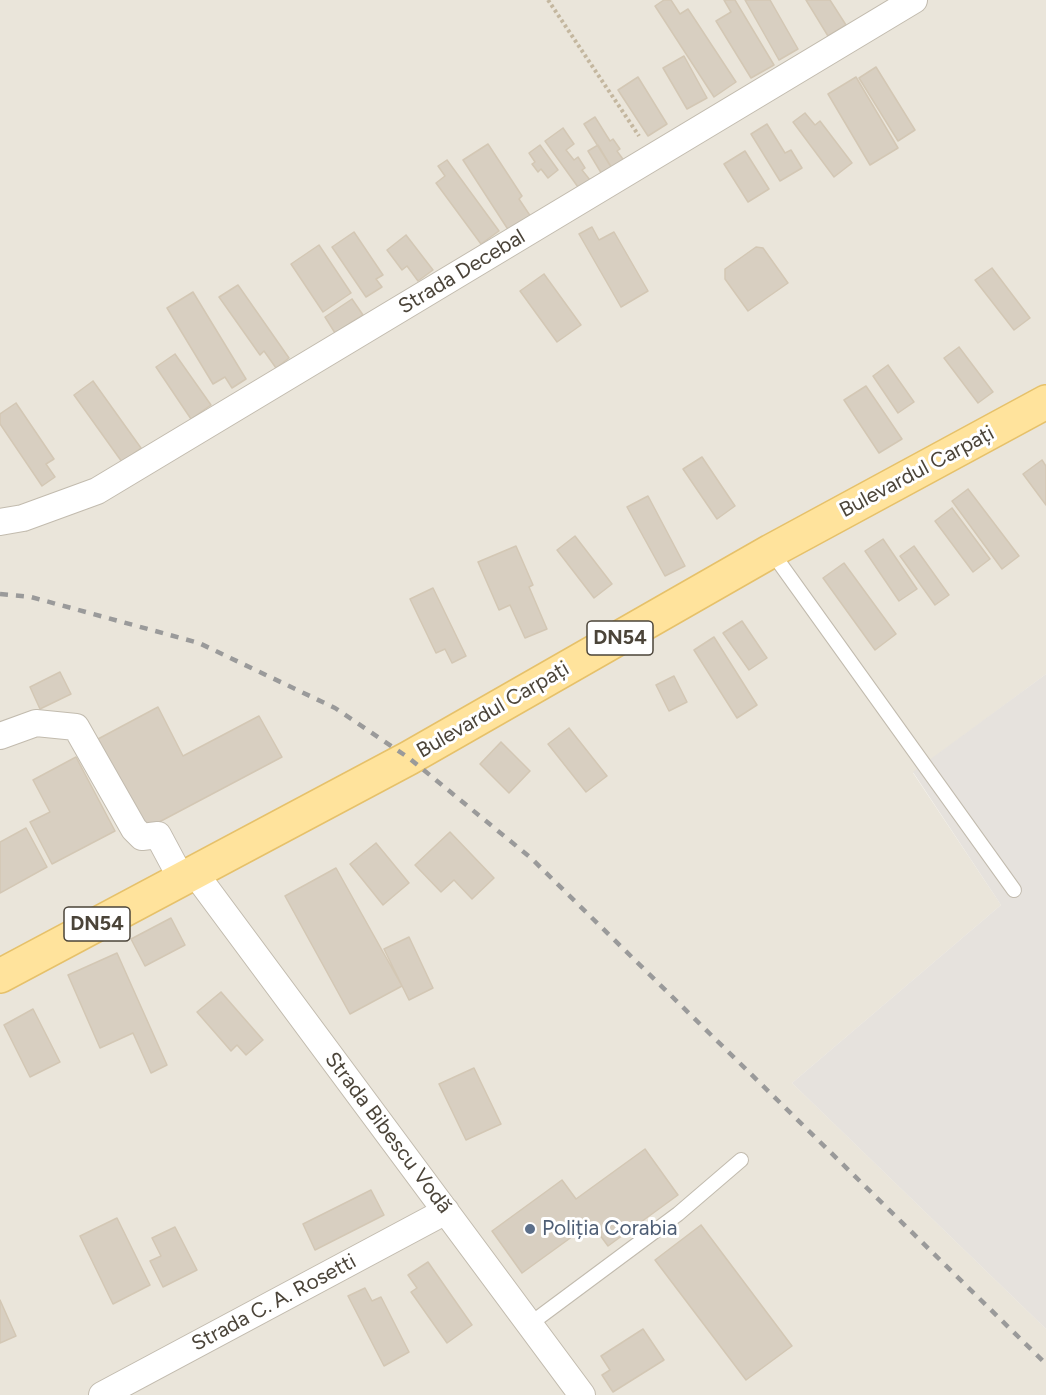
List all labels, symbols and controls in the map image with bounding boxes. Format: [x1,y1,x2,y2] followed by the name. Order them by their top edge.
[394,224,530,320] street label: Strada Decebal
[835,421,999,523] street label: Bulevardul Carpați
[587,621,653,655] road number: DN54
[412,656,574,764] street label: Bulevardul Carpați
[64,907,130,941] road number: DN54
[319,1047,457,1219] street label: Strada Bibescu Vodă
[542,1216,677,1242] place label: Poliția Corabia
[523,1222,537,1236] marker: Poliția Corabia
[187,1249,361,1357] street label: Strada C. A. Rosetti

